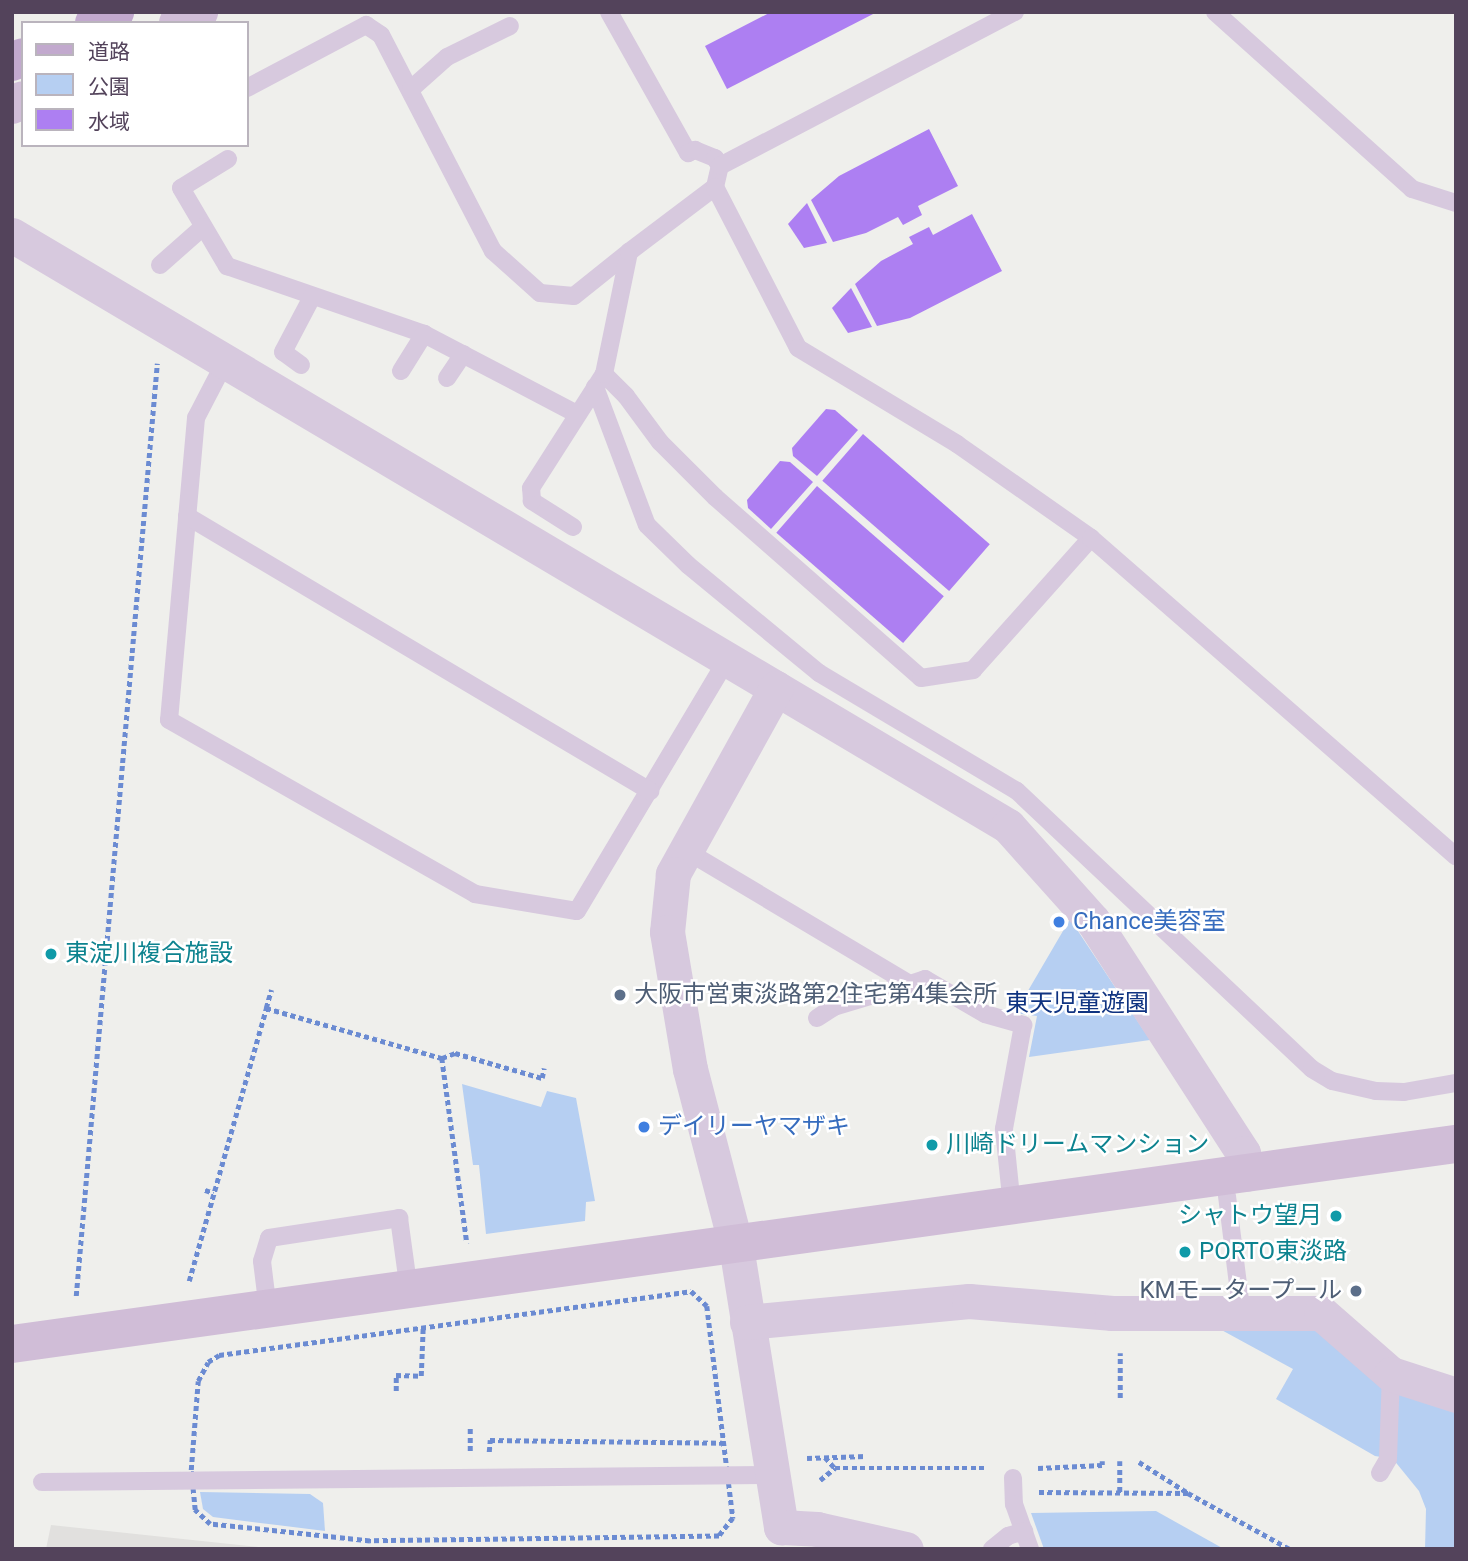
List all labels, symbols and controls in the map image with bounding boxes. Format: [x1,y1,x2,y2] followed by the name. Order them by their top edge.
[21,21,248,147] legend
[88,40,130,64] text: 道路
[88,75,130,99] text: 公園
[88,110,130,134] text: 水域
[1073,908,1225,936] place label: Chance美容室
[1051,914,1067,930] marker: Chance美容室
[65,940,233,968] place label: 東淀川複合施設
[43,946,59,962] marker: 東淀川複合施設
[634,981,997,1009] place label: 大阪市営東淡路第2住宅第4集会所
[612,987,628,1003] marker: 大阪市営東淡路第2住宅第4集会所
[1005,990,1149,1018] park label: 東天児童遊園
[658,1113,850,1141] place label: デイリーヤマザキ
[636,1119,652,1135] marker: デイリーヤマザキ
[946,1131,1210,1159] place label: 川崎ドリームマンション
[924,1137,940,1153] marker: 川崎ドリームマンション
[1178,1202,1322,1230] place label: シャトウ望月
[1328,1208,1344,1224] marker: シャトウ望月
[1199,1238,1347,1266] place label: PORTO東淡路
[1177,1244,1193,1260] marker: PORTO東淡路
[1138,1277,1342,1305] place label: KMモータープール
[1348,1283,1364,1299] marker: KMモータープール

